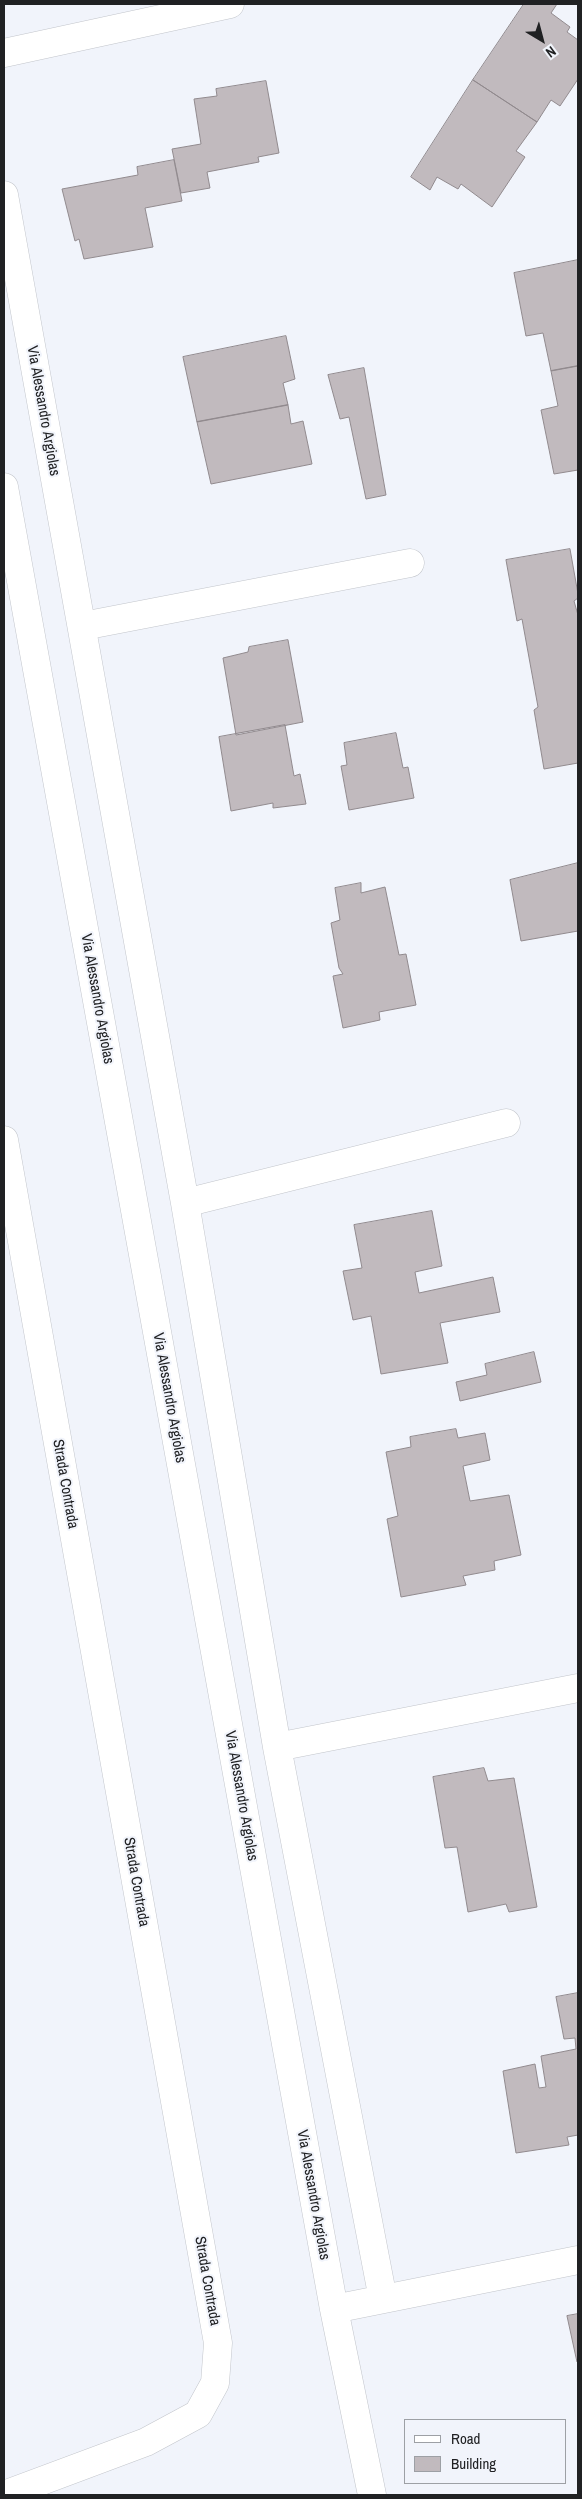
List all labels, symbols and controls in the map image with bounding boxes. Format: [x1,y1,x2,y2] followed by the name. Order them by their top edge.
[517,15,567,65] north arrow
[542,42,560,62] text: N
[23,345,63,477] street label: Via Alessandro Argiolas
[77,933,117,1065] street label: Via Alessandro Argiolas
[149,1332,189,1464] street label: Via Alessandro Argiolas
[48,1438,82,1530] street label: Strada Contrada
[221,1730,261,1862] street label: Via Alessandro Argiolas
[119,1836,153,1928] street label: Strada Contrada
[293,2129,333,2261] street label: Via Alessandro Argiolas
[190,2235,224,2327] street label: Strada Contrada
[404,2419,567,2484] legend
[451,2428,480,2449] text: Road
[451,2453,496,2474] text: Building

